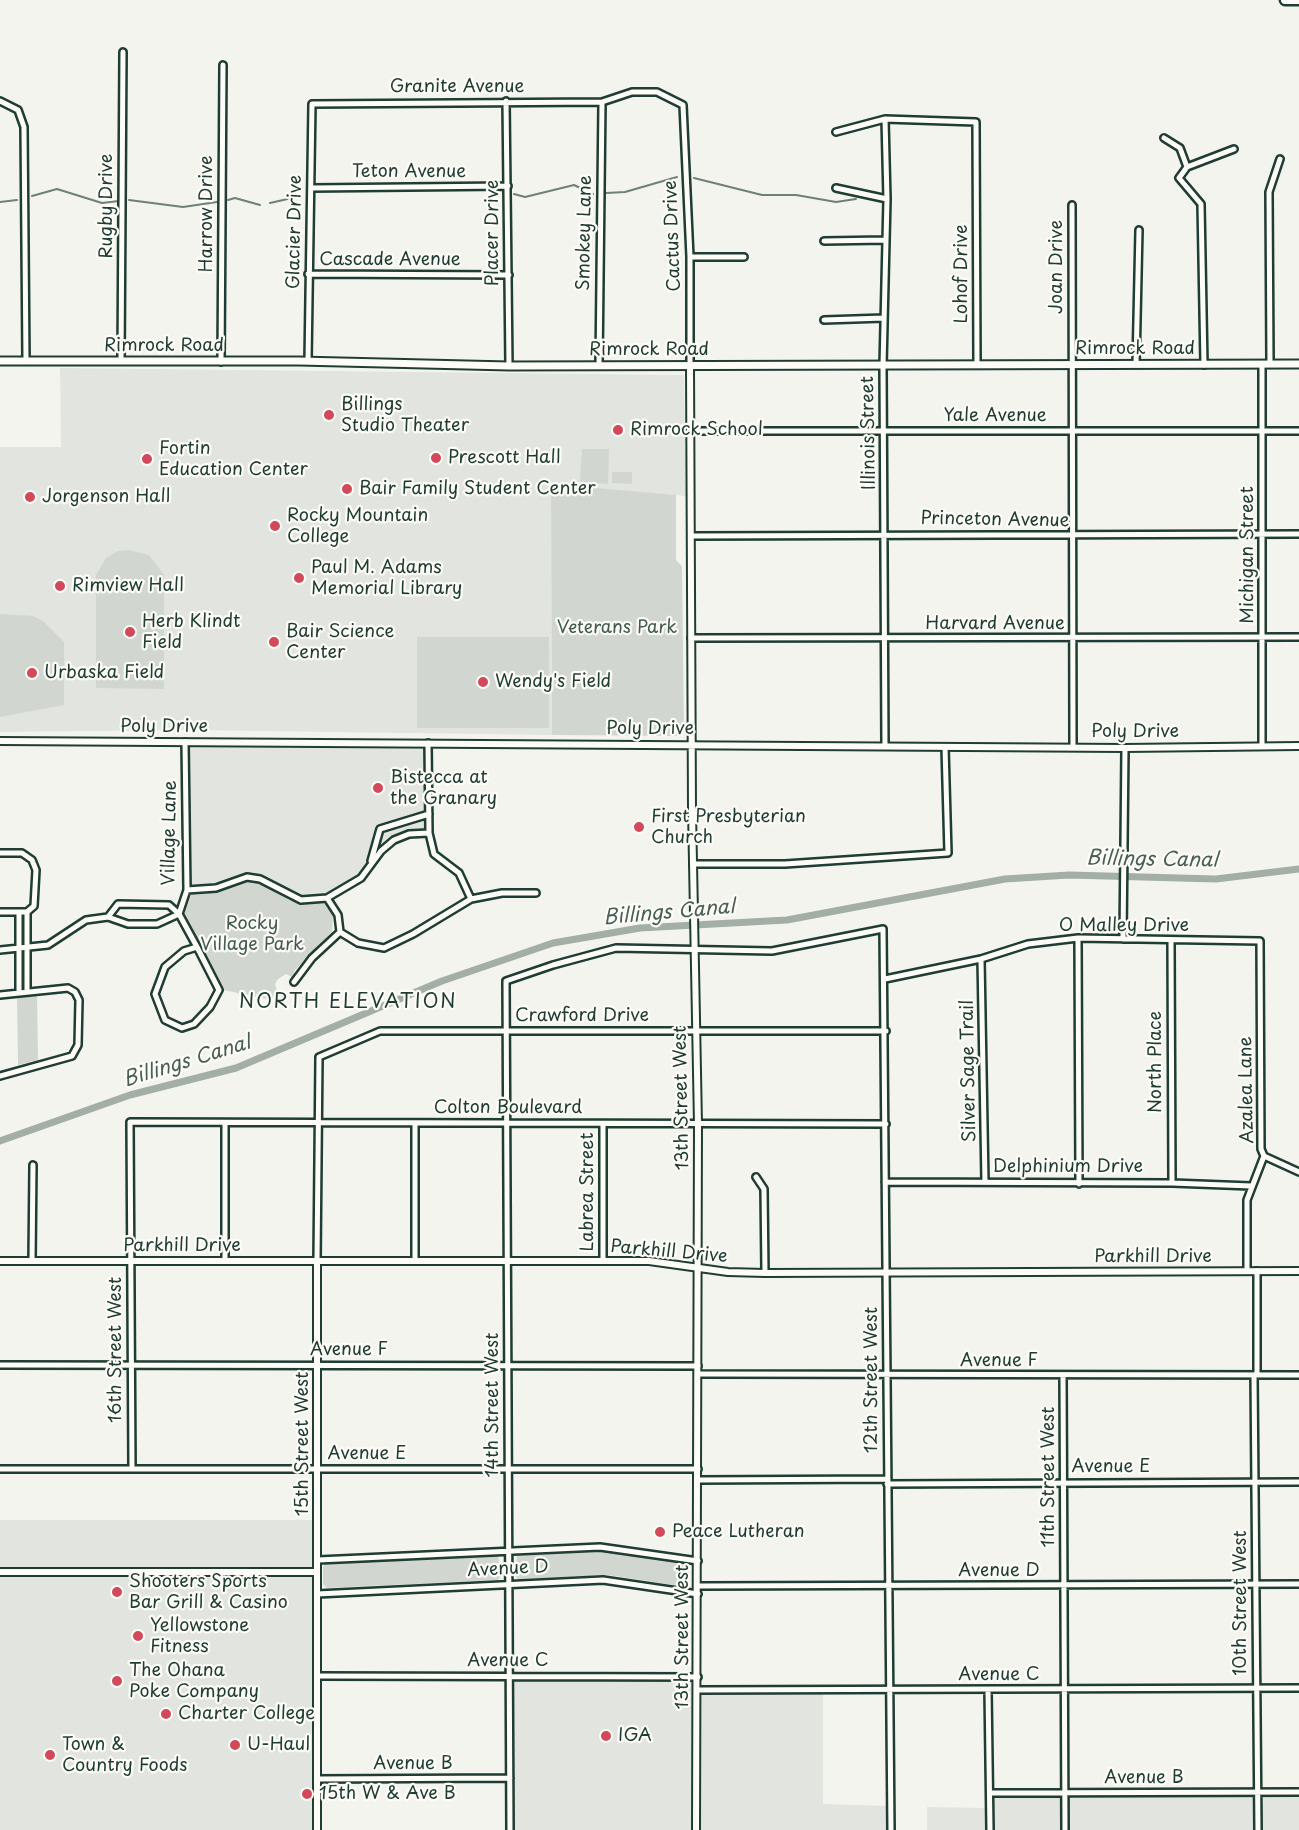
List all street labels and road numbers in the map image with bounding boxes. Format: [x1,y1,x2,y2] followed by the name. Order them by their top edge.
[390,76,524,98] street label: Granite Avenue
[96,154,118,258] street label: Rugby Drive
[196,155,218,273] street label: Harrow Drive
[352,161,466,183] street label: Teton Avenue
[283,175,307,289] street label: Glacier Drive
[573,175,597,291] street label: Smokey Lane
[482,180,504,286] street label: Placer Drive
[660,180,686,292] street label: Cactus Drive
[1046,220,1068,314] street label: Joan Drive
[951,224,973,324] street label: Lohof Drive
[319,249,461,271] street label: Cascade Avenue
[104,335,224,357] street label: Rimrock Road
[1075,338,1195,360] street label: Rimrock Road
[589,339,709,361] street label: Rimrock Road
[857,376,881,490] street label: Illinois Street
[944,405,1046,427] street label: Yale Avenue
[1237,486,1259,624] street label: Michigan Street
[920,508,1070,532] street label: Princeton Avenue
[925,613,1065,635] street label: Harvard Avenue
[120,716,208,738] street label: Poly Drive
[606,718,694,740] street label: Poly Drive
[1091,721,1179,743] street label: Poly Drive
[158,780,182,886] street label: Village Lane
[1059,915,1189,937] street label: O Malley Drive
[957,999,981,1143] street label: Silver Sage Trail
[515,1005,649,1027] street label: Crawford Drive
[1145,1011,1167,1113] street label: North Place
[670,1025,694,1171] street label: 13th Street West
[1235,1036,1259,1144] street label: Azalea Lane
[434,1097,582,1119] street label: Colton Boulevard
[577,1132,599,1252] street label: Labrea Street
[993,1156,1143,1178] street label: Delphinium Drive
[123,1235,241,1257] street label: Parkhill Drive
[609,1236,729,1268] street label: Parkhill Drive
[1094,1246,1212,1268] street label: Parkhill Drive
[105,1277,127,1423] street label: 16th Street West
[861,1307,883,1453] street label: 12th Street West
[482,1333,504,1477] street label: 14th Street West
[310,1339,388,1361] street label: Avenue F
[960,1350,1038,1372] street label: Avenue F
[292,1372,314,1516] street label: 15th Street West
[1038,1406,1060,1548] street label: 11th Street West
[328,1443,406,1465] street label: Avenue E
[1072,1456,1150,1478] street label: Avenue E
[1230,1530,1252,1676] street label: 10th Street West
[467,1556,549,1582] street label: Avenue D
[958,1560,1040,1582] street label: Avenue D
[672,1565,694,1709] street label: 13th Street West
[467,1650,549,1672] street label: Avenue C
[958,1664,1040,1686] street label: Avenue C
[373,1753,453,1775] street label: Avenue B
[1104,1767,1184,1789] street label: Avenue B

